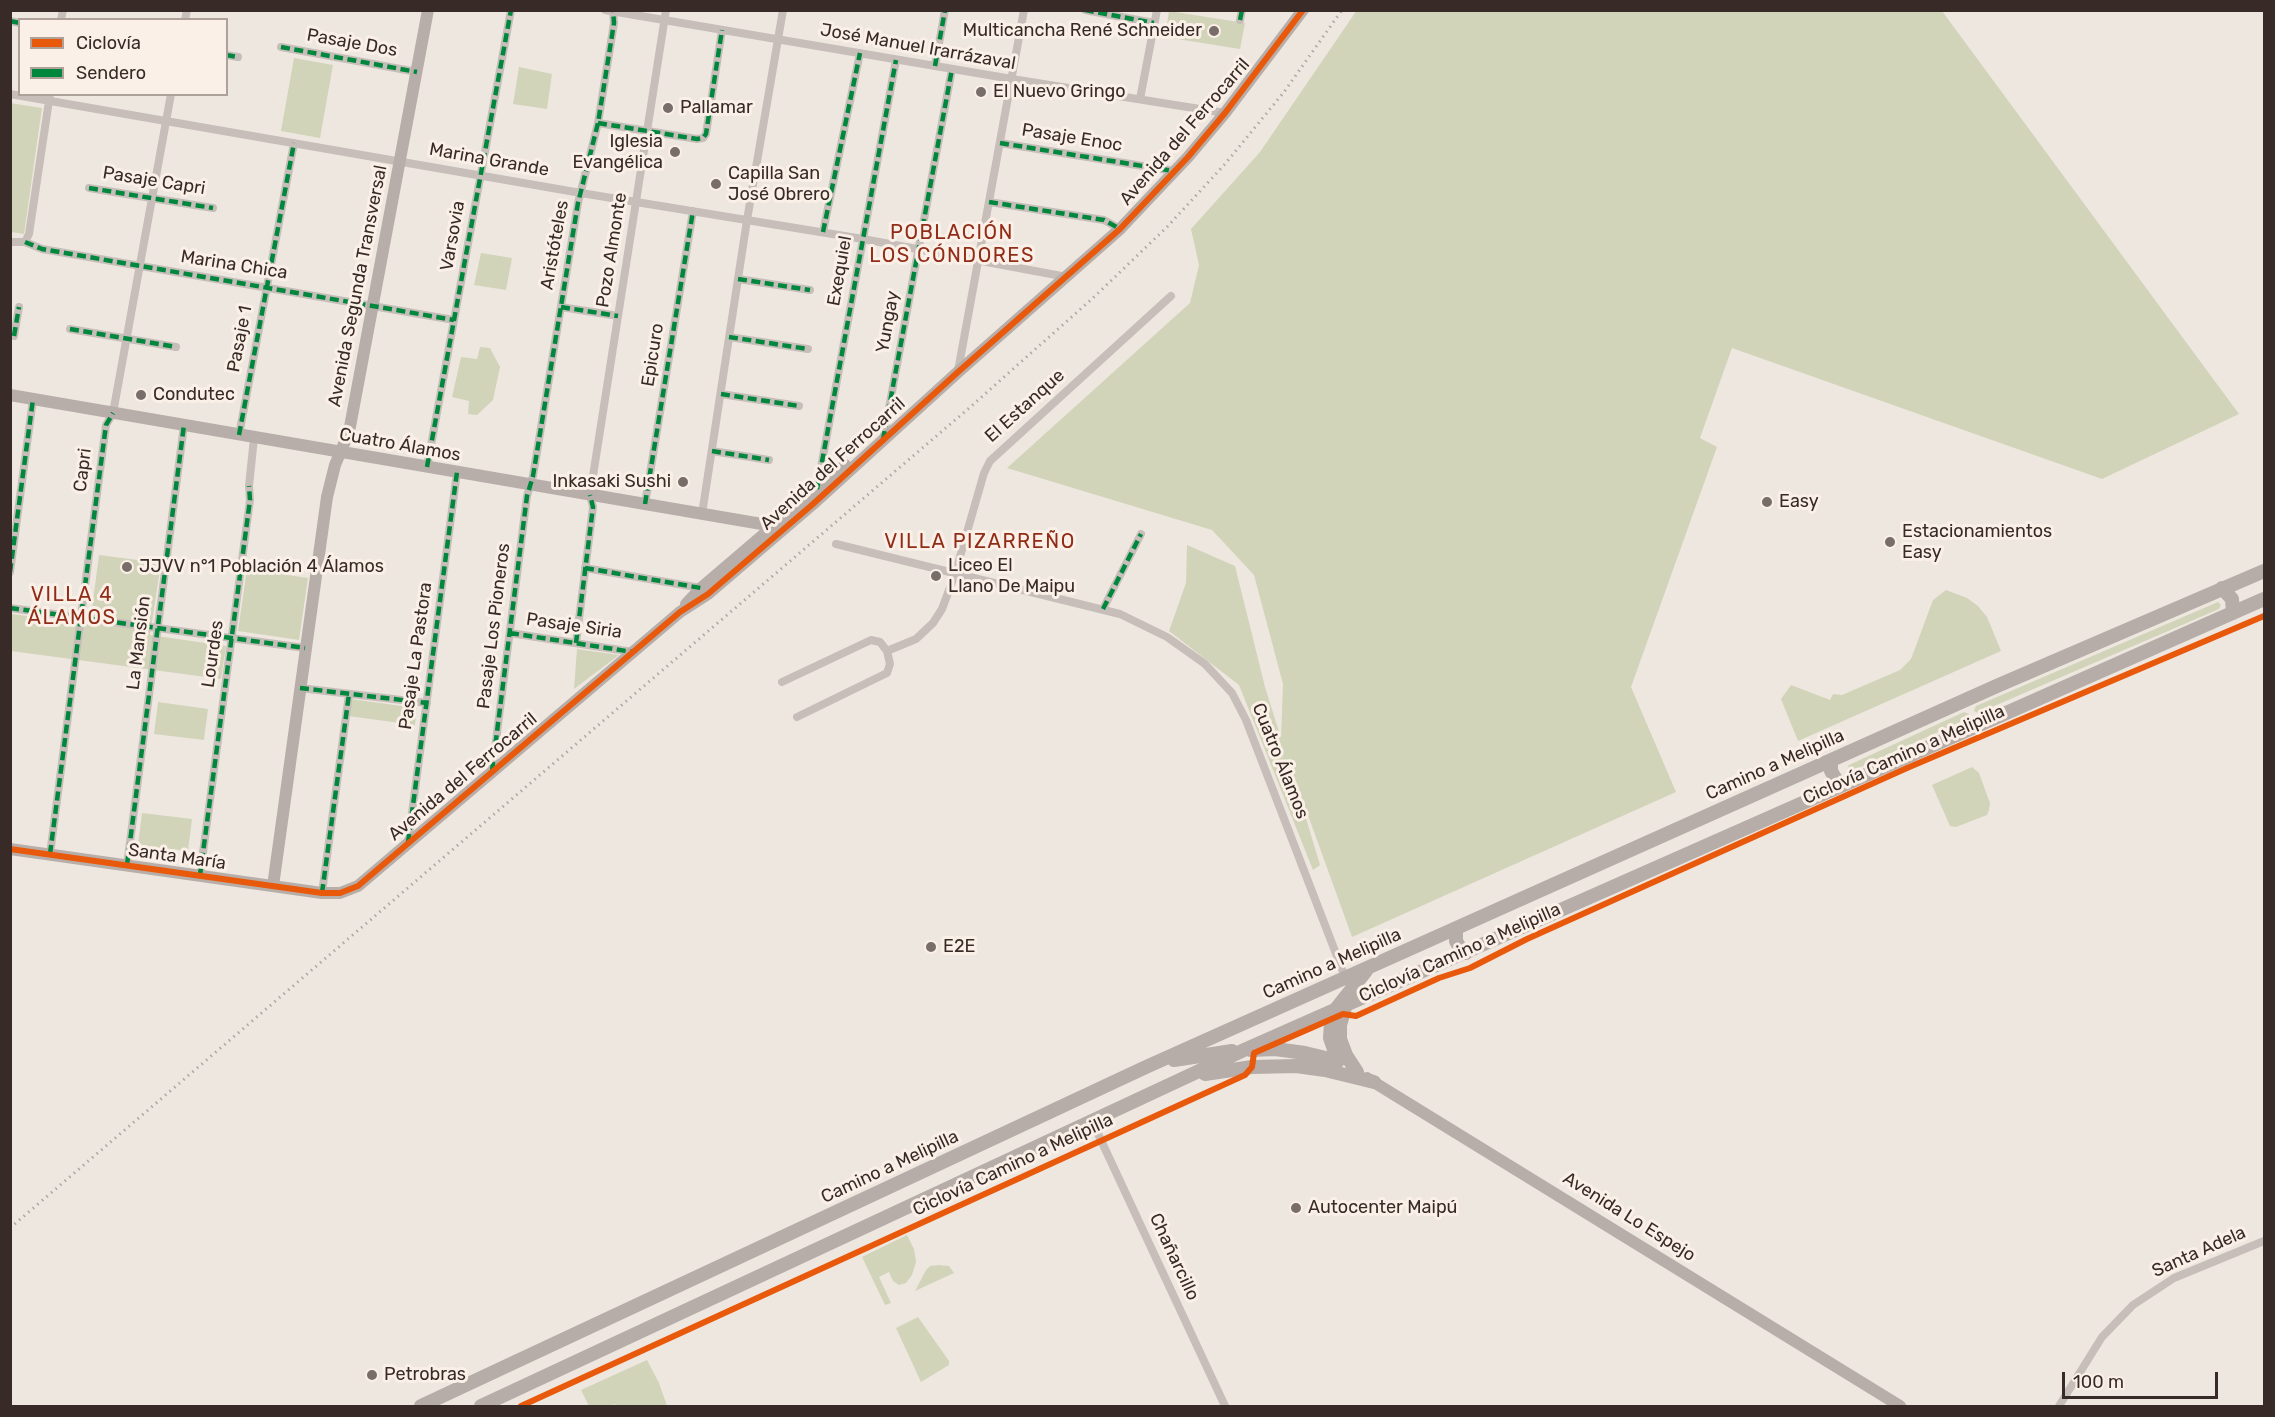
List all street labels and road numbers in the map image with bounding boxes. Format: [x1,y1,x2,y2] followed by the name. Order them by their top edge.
[819,19,1017,75] street label: José Manuel Irarrázaval
[305,24,399,62] street label: Pasaje Dos
[1115,54,1255,210] street label: Avenida del Ferrocarril
[1020,119,1124,157] street label: Pasaje Enoc
[427,139,551,181] street label: Marina Grande
[101,162,207,200] street label: Pasaje Capri
[324,163,392,409] street label: Avenida Segunda Transversal
[592,191,632,309] street label: Pozo Almonte
[436,199,470,273] street label: Varsovia
[537,199,573,291] street label: Aristóteles
[823,234,857,308] street label: Exequiel
[179,246,289,284] street label: Marina Chica
[872,289,904,355] street label: Yungay
[223,304,257,374] street label: Pasaje 1
[637,322,669,388] street label: Epicuro
[981,365,1069,447] street label: El Estanque
[756,393,910,535] street label: Avenida del Ferrocarril
[338,424,462,466] street label: Cuatro Álamos
[70,447,96,493] street label: Capri
[473,542,515,710] street label: Pasaje Los Pioneros
[395,581,437,731] street label: Pasaje La Pastora
[123,595,155,691] street label: La Mansión
[525,609,623,643] street label: Pasaje Siria
[198,619,228,689] street label: Lourdes
[1247,700,1313,822] street label: Cuatro Álamos
[1800,701,2008,809] street label: Ciclovía Camino a Melipilla
[384,708,542,846] street label: Avenida del Ferrocarril
[1702,725,1848,805] street label: Camino a Melipilla
[127,839,227,875] street label: Santa María
[1356,899,1564,1007] street label: Ciclovía Camino a Melipilla
[1259,924,1405,1004] street label: Camino a Melipilla
[909,1109,1117,1221] street label: Ciclovía Camino a Melipilla
[818,1126,962,1208] street label: Camino a Melipilla
[1559,1168,1699,1266] street label: Avenida Lo Espejo
[1144,1210,1204,1304] street label: Chañarcillo
[2149,1222,2249,1282] street label: Santa Adela

